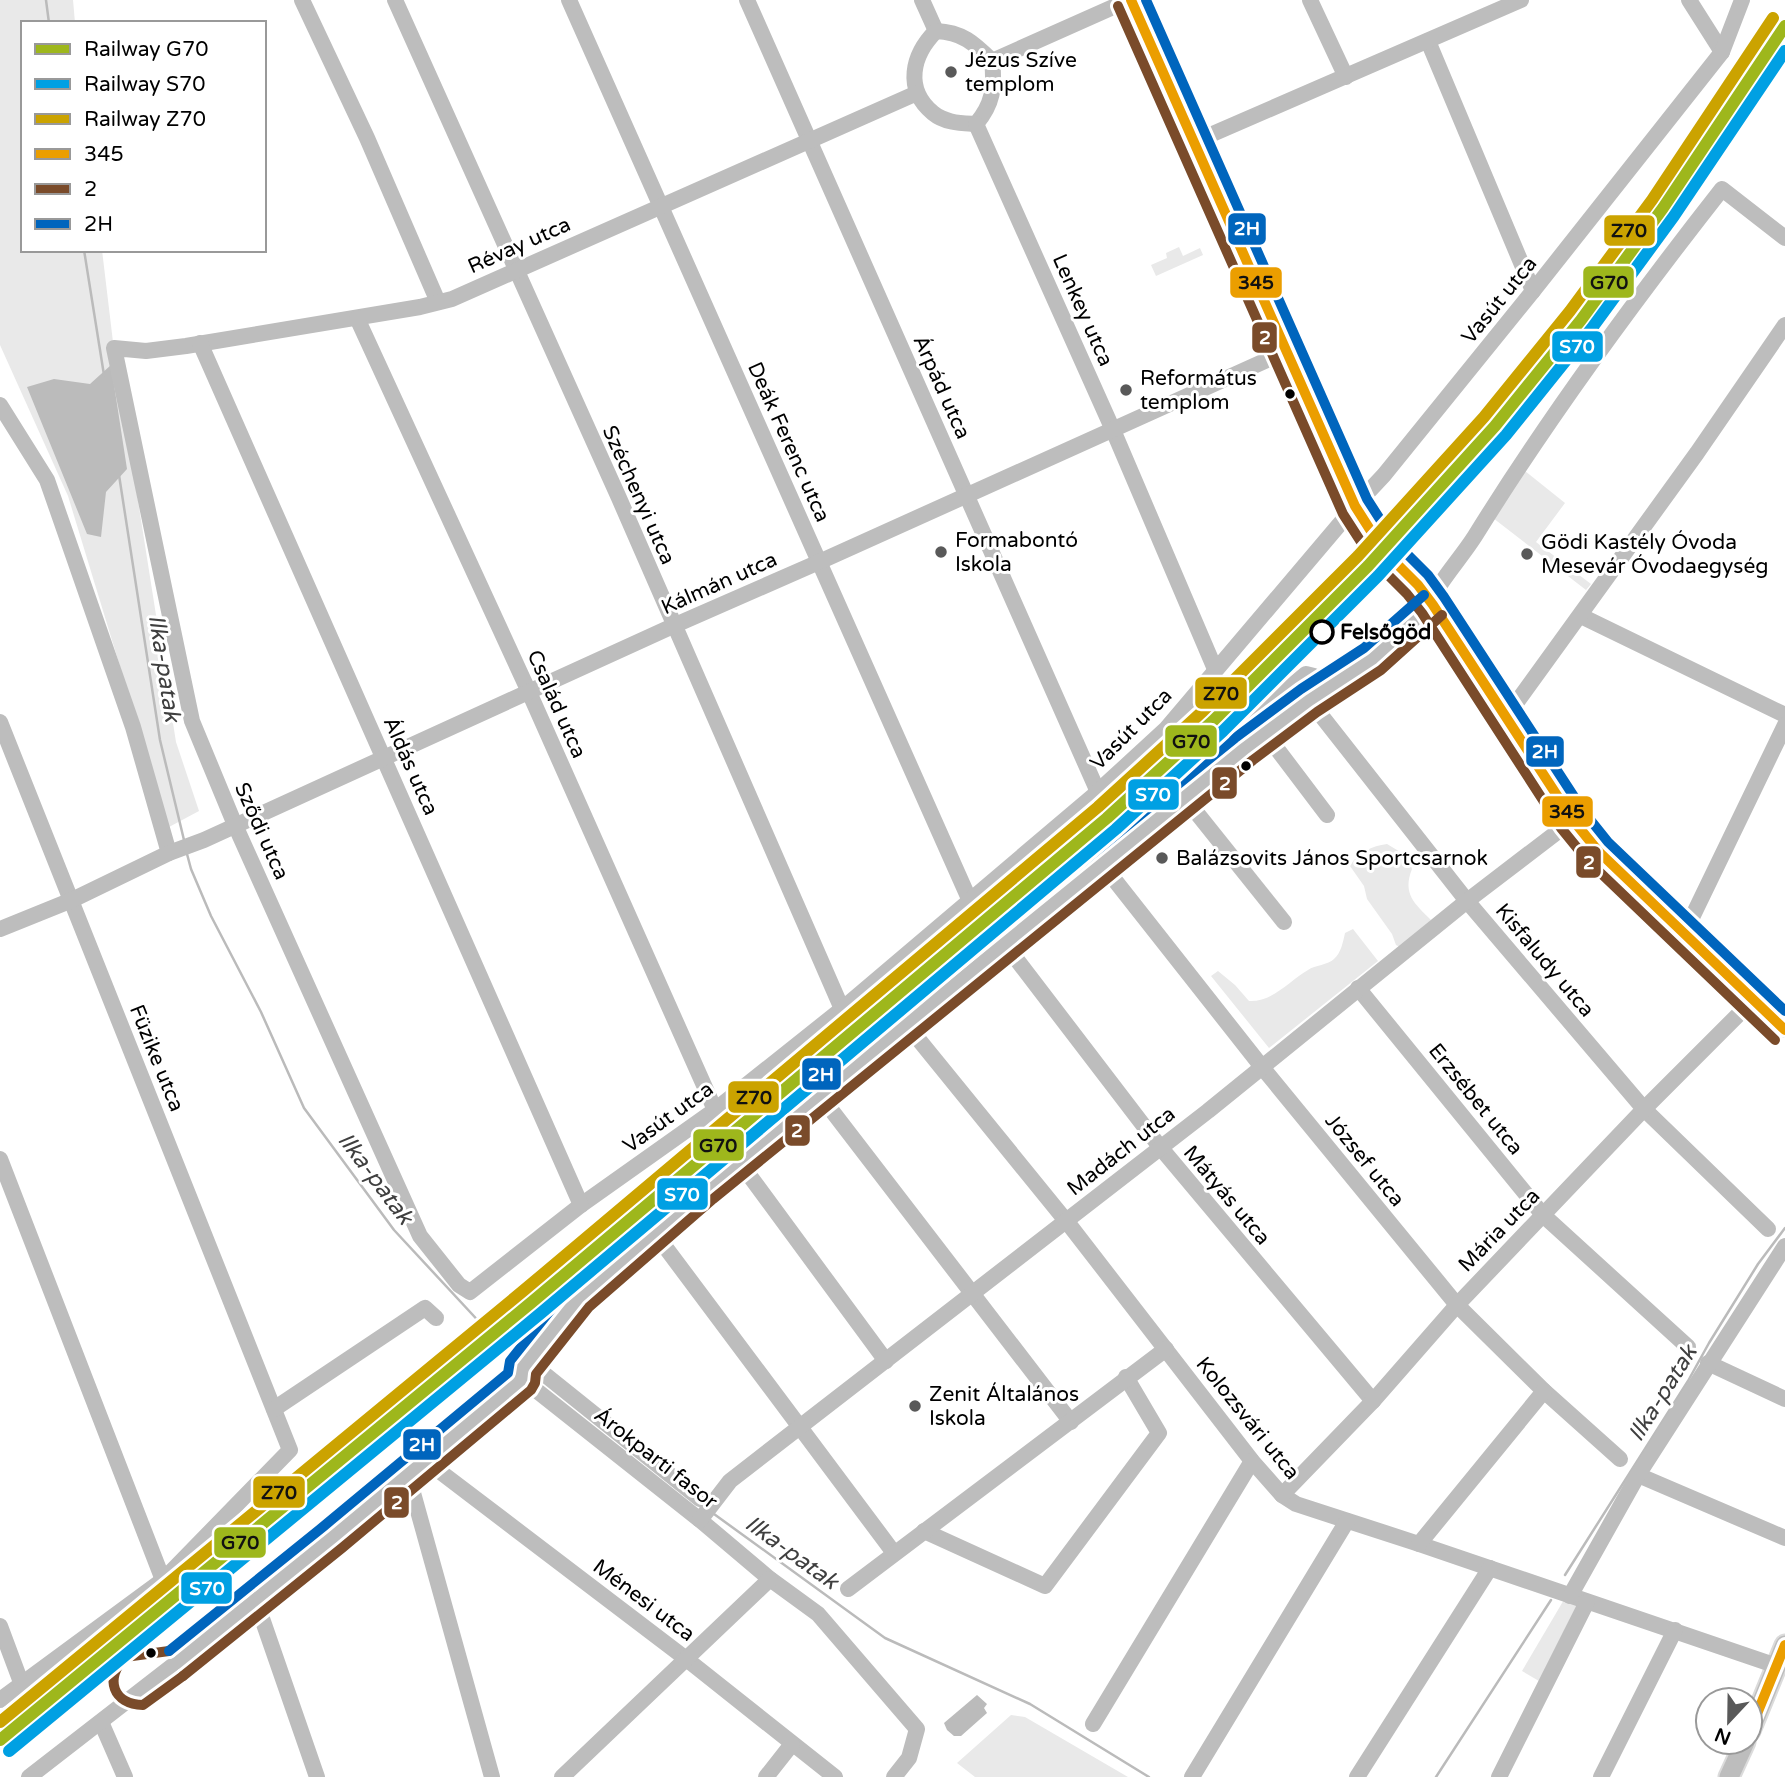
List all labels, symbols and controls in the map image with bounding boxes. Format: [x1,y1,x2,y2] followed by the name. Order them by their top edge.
[21,21,266,252] legend
[84,37,208,62] text: Railway G70
[965,48,1077,97] place label: Jézus Szíve templom
[943,64,959,80] marker: Jézus Szíve templom
[84,72,205,97] text: Railway S70
[84,107,206,132] text: Railway Z70
[84,142,124,167] text: 345
[84,177,97,202] text: 2
[84,212,113,237] text: 2H
[464,212,574,279] street label: Révay utca
[1227,212,1267,246] line badge: 2H
[1603,214,1656,247] line badge: Z70
[1234,218,1260,240] text: 2H
[1611,220,1647,242] text: Z70
[1047,250,1118,370] street label: Lenkey utca
[1457,252,1542,349] street label: Vasút utca
[1582,265,1635,299] line badge: G70
[1229,266,1283,299] line badge: 345
[1238,272,1274,294] text: 345
[1590,272,1628,294] text: G70
[1251,321,1278,354] line badge: 2
[1259,327,1271,349] text: 2
[1551,330,1604,363] line badge: S70
[908,331,976,443] street label: Árpád utca
[1559,336,1595,358] text: S70
[742,358,835,526] street label: Deák Ferenc utca
[1140,366,1257,415] place label: Református templom
[1118,382,1134,398] marker: Református templom
[1283,387,1297,401] unlabelled marker
[597,422,680,569] street label: Széchenyi utca
[955,528,1078,577] place label: Formabontó Iskola
[1541,530,1769,579] place label: Gödi Kastély Óvoda Mesevár Óvodaegység
[933,544,949,560] marker: Formabontó Iskola
[1519,546,1535,562] marker: Gödi Kastély Óvoda Mesevár Óvodaegység
[657,547,781,620] street label: Kálmán utca
[142,613,187,725] water label: Ilka-patak
[1310,620,1334,644] marker: Felsőgöd
[1340,620,1431,645] place label: Felsőgöd
[522,646,591,762] street label: Család utca
[1194,676,1248,710] line badge: Z70
[1085,683,1177,775] street label: Vasút utca
[1203,683,1239,705] text: Z70
[378,713,443,819] street label: Áldás utca
[1164,724,1218,758] line badge: G70
[1172,731,1210,753] text: G70
[1525,735,1565,768] line badge: 2H
[1532,741,1558,763] text: 2H
[1239,759,1253,773] unlabelled marker
[1211,766,1238,800] line badge: 2
[1219,773,1231,795] text: 2
[1127,778,1180,811] line badge: S70
[229,779,294,884] street label: Sződi utca
[1135,784,1171,806] text: S70
[1541,795,1594,828] line badge: 345
[1549,801,1585,823] text: 345
[1575,845,1602,879] line badge: 2
[1176,846,1488,871] place label: Balázsovits János Sportcsarnok
[1154,850,1170,866] marker: Balázsovits János Sportcsarnok
[1583,852,1595,874] text: 2
[1490,898,1599,1022] street label: Kisfaludy utca
[124,1001,189,1115] street label: Füzike utca
[1423,1039,1528,1160] street label: Erzsébet utca
[801,1057,842,1091] line badge: 2H
[808,1064,834,1086] text: 2H
[618,1076,718,1158] street label: Vasút utca
[727,1080,780,1114] line badge: Z70
[736,1087,772,1109] text: Z70
[1062,1101,1180,1201] street label: Madách utca
[1320,1109,1410,1212] street label: József utca
[784,1114,811,1147] line badge: 2
[791,1120,803,1142] text: 2
[331,1127,420,1231] water label: Ilka-patak
[692,1128,745,1162] line badge: G70
[699,1135,737,1157] text: G70
[1178,1141,1275,1250] street label: Mátyás utca
[656,1177,709,1211] line badge: S70
[1453,1183,1545,1277] street label: Mária utca
[664,1184,700,1206] text: S70
[1622,1339,1704,1447] water label: Ilka-patak
[1191,1352,1305,1485] street label: Kolozsvári utca
[929,1382,1079,1431] place label: Zenit Általános Iskola
[907,1398,923,1414] marker: Zenit Általános Iskola
[589,1402,722,1514] street label: Árokparti fasor
[402,1428,442,1461] line badge: 2H
[409,1434,435,1456] text: 2H
[252,1475,306,1509] line badge: Z70
[261,1482,297,1504] text: Z70
[383,1486,410,1519] line badge: 2
[391,1492,403,1514] text: 2
[739,1510,845,1597] water label: Ilka-patak
[213,1526,267,1559] line badge: G70
[221,1532,259,1554] text: G70
[588,1554,700,1647] street label: Ménesi utca
[180,1571,233,1605] line badge: S70
[189,1578,225,1600] text: S70
[144,1646,158,1660] unlabelled marker
[1694,1686,1764,1756] north arrow
[1712,1723,1734,1749] text: N

